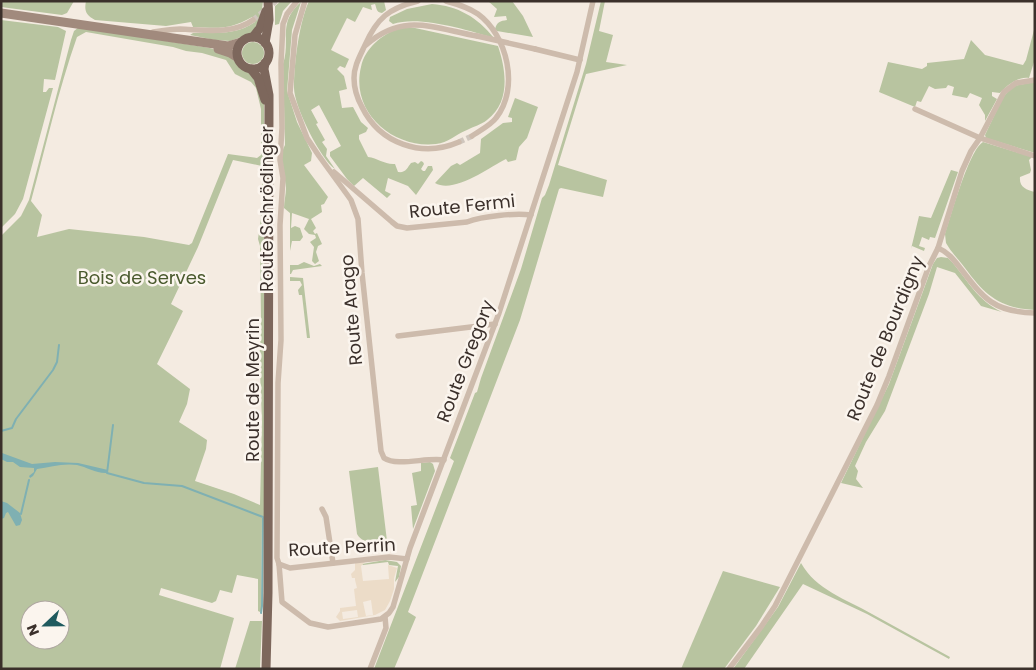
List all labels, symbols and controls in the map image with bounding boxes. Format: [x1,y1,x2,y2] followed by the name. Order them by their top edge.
[254,126,279,292] street label: Route Schrödinger
[408,188,516,224] street label: Route Fermi
[840,252,930,424] street label: Route de Bourdigny
[334,254,368,366] street label: Route Arago
[78,265,206,290] park label: Bois de Serves
[430,296,500,426] street label: Route Gregory
[240,318,265,462] street label: Route de Meyrin
[288,532,396,562] street label: Route Perrin
[20,600,70,650] north arrow
[22,621,44,638] text: N

